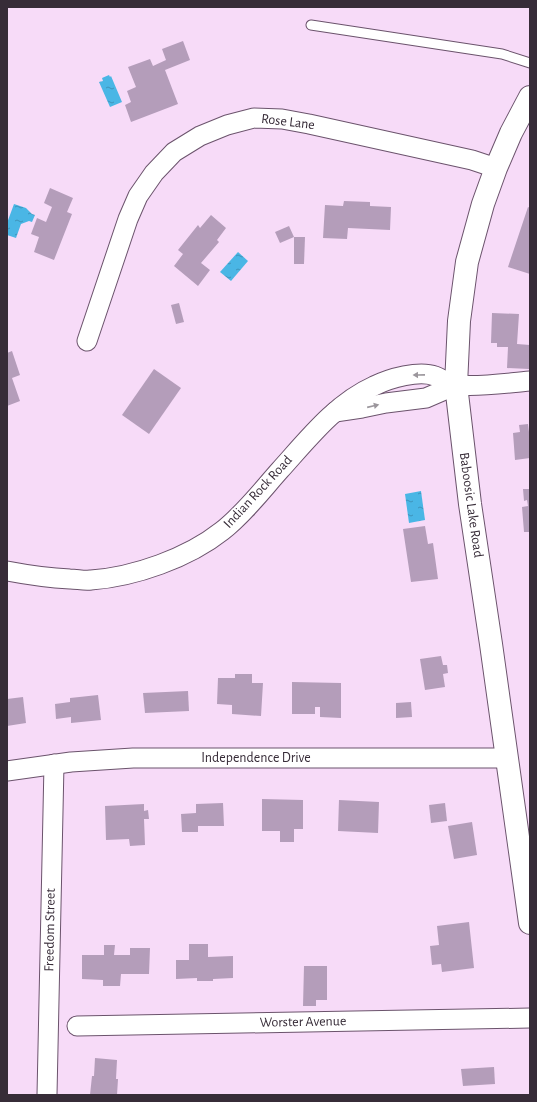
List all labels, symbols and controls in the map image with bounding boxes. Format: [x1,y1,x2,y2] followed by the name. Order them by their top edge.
[260,112,316,132] street label: Rose Lane
[412,372,425,378] one-way arrow
[367,402,379,408] one-way arrow
[457,451,485,559] street label: Baboosic Lake Road
[221,453,295,531] street label: Indian Rock Road
[201,751,311,765] street label: Independence Drive
[42,888,58,972] street label: Freedom Street
[260,1014,346,1030] street label: Worster Avenue

